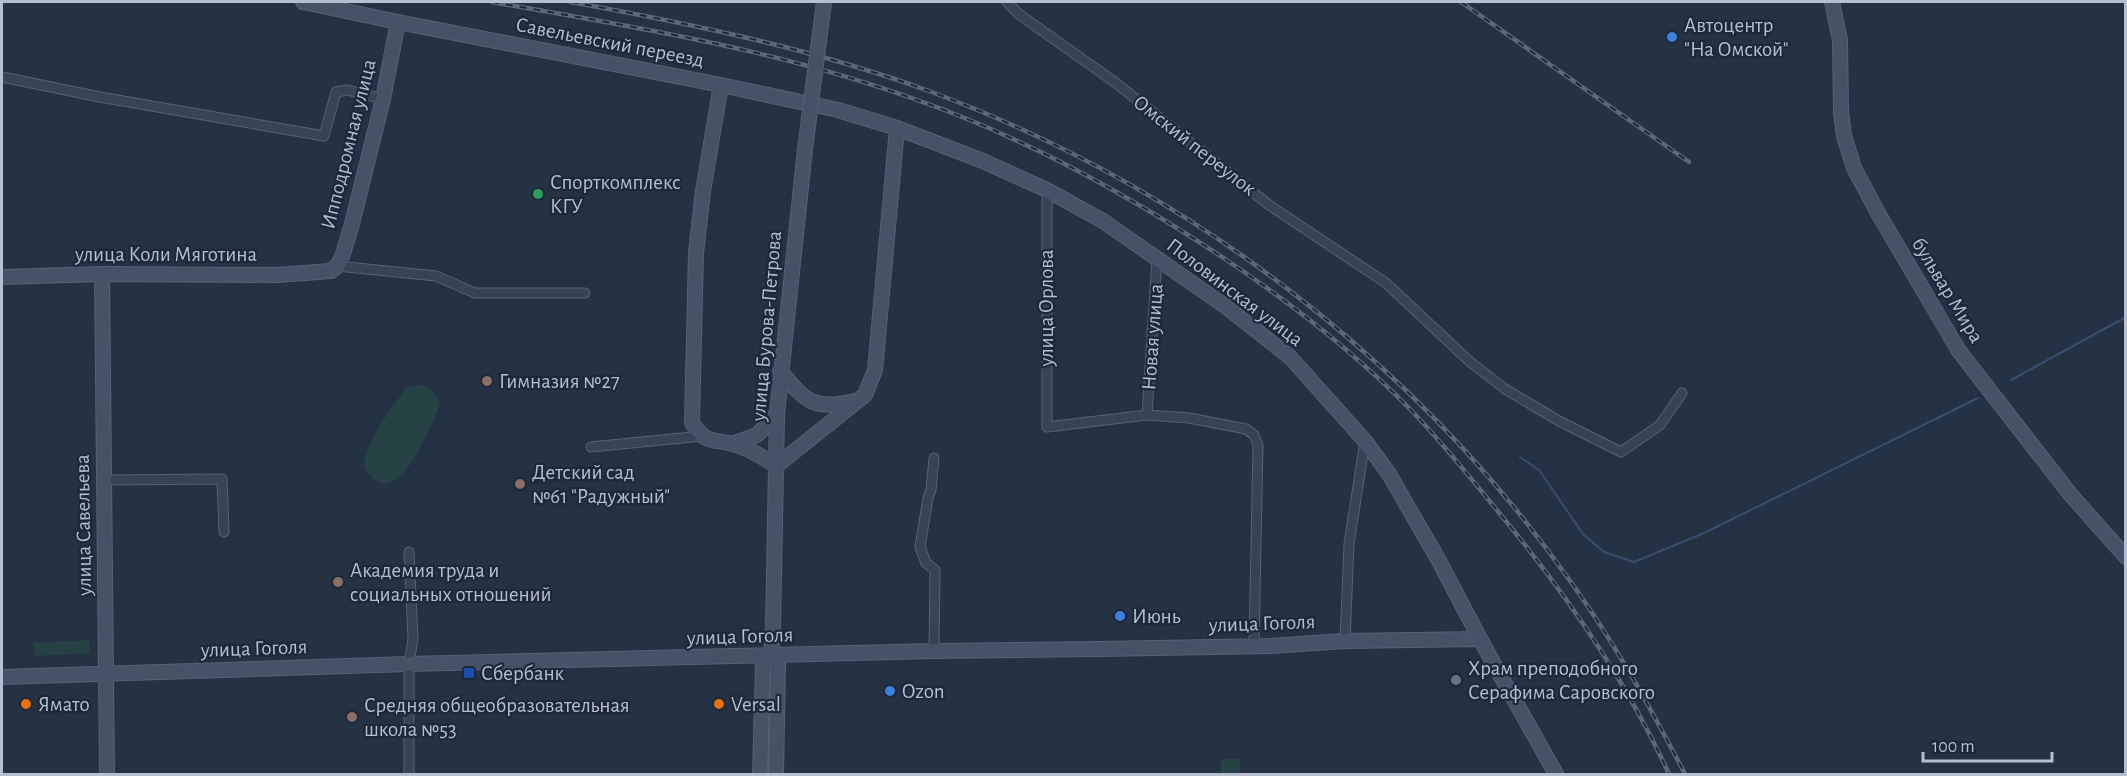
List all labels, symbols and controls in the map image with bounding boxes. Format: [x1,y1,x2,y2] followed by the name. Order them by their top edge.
[514,14,706,71] street label: Савельевский переезд
[1684,15,1789,60] place label: Автоцентр "На Омской"
[1665,30,1679,44] marker: Автоцентр "На Омской"
[317,57,380,231] street label: Ипподромная улица
[1129,91,1260,200] street label: Омский переулок
[550,172,681,217] place label: Спорткомплекс КГУ
[531,187,545,201] marker: Спорткомплекс КГУ
[748,230,785,423] street label: улица Бурова-Петрова
[1162,234,1307,351] street label: Половинская улица
[1908,234,1987,347] street label: бульвар Мира
[74,244,257,265] street label: улица Коли Мяготина
[1036,249,1057,368] street label: улица Орлова
[1138,283,1167,391] street label: Новая улица
[499,371,620,392] place label: Гимназия №27
[480,374,494,388] marker: Гимназия №27
[72,454,95,597] street label: улица Савельева
[532,462,670,507] place label: Детский сад №61 "Радужный"
[513,477,527,491] marker: Детский сад №61 "Радужный"
[350,560,552,605] place label: Академия труда и социальных отношений
[331,575,345,589] marker: Академия труда и социальных отношений
[1132,606,1181,627] place label: Июнь
[1113,609,1127,623] marker: Июнь
[1207,611,1316,636] street label: улица Гоголя
[685,624,794,649] street label: улица Гоголя
[199,636,308,661] street label: улица Гоголя
[1468,658,1655,703] place label: Храм преподобного Серафима Саровского
[481,663,564,684] place label: Сбербанк
[462,666,476,680] marker: Сбербанк
[1449,673,1463,687] marker: Храм преподобного Серафима Саровского
[902,681,945,702] place label: Ozon
[883,684,897,698] marker: Ozon
[38,694,90,715] place label: Ямато
[731,694,781,715] place label: Versal
[364,695,630,740] place label: Средняя общеобразовательная школа №53
[19,697,33,711] marker: Ямато
[712,697,726,711] marker: Versal
[345,710,359,724] marker: Средняя общеобразовательная школа №53
[1923,725,2052,763] scale bar
[1932,738,1975,756] text: 100 m

